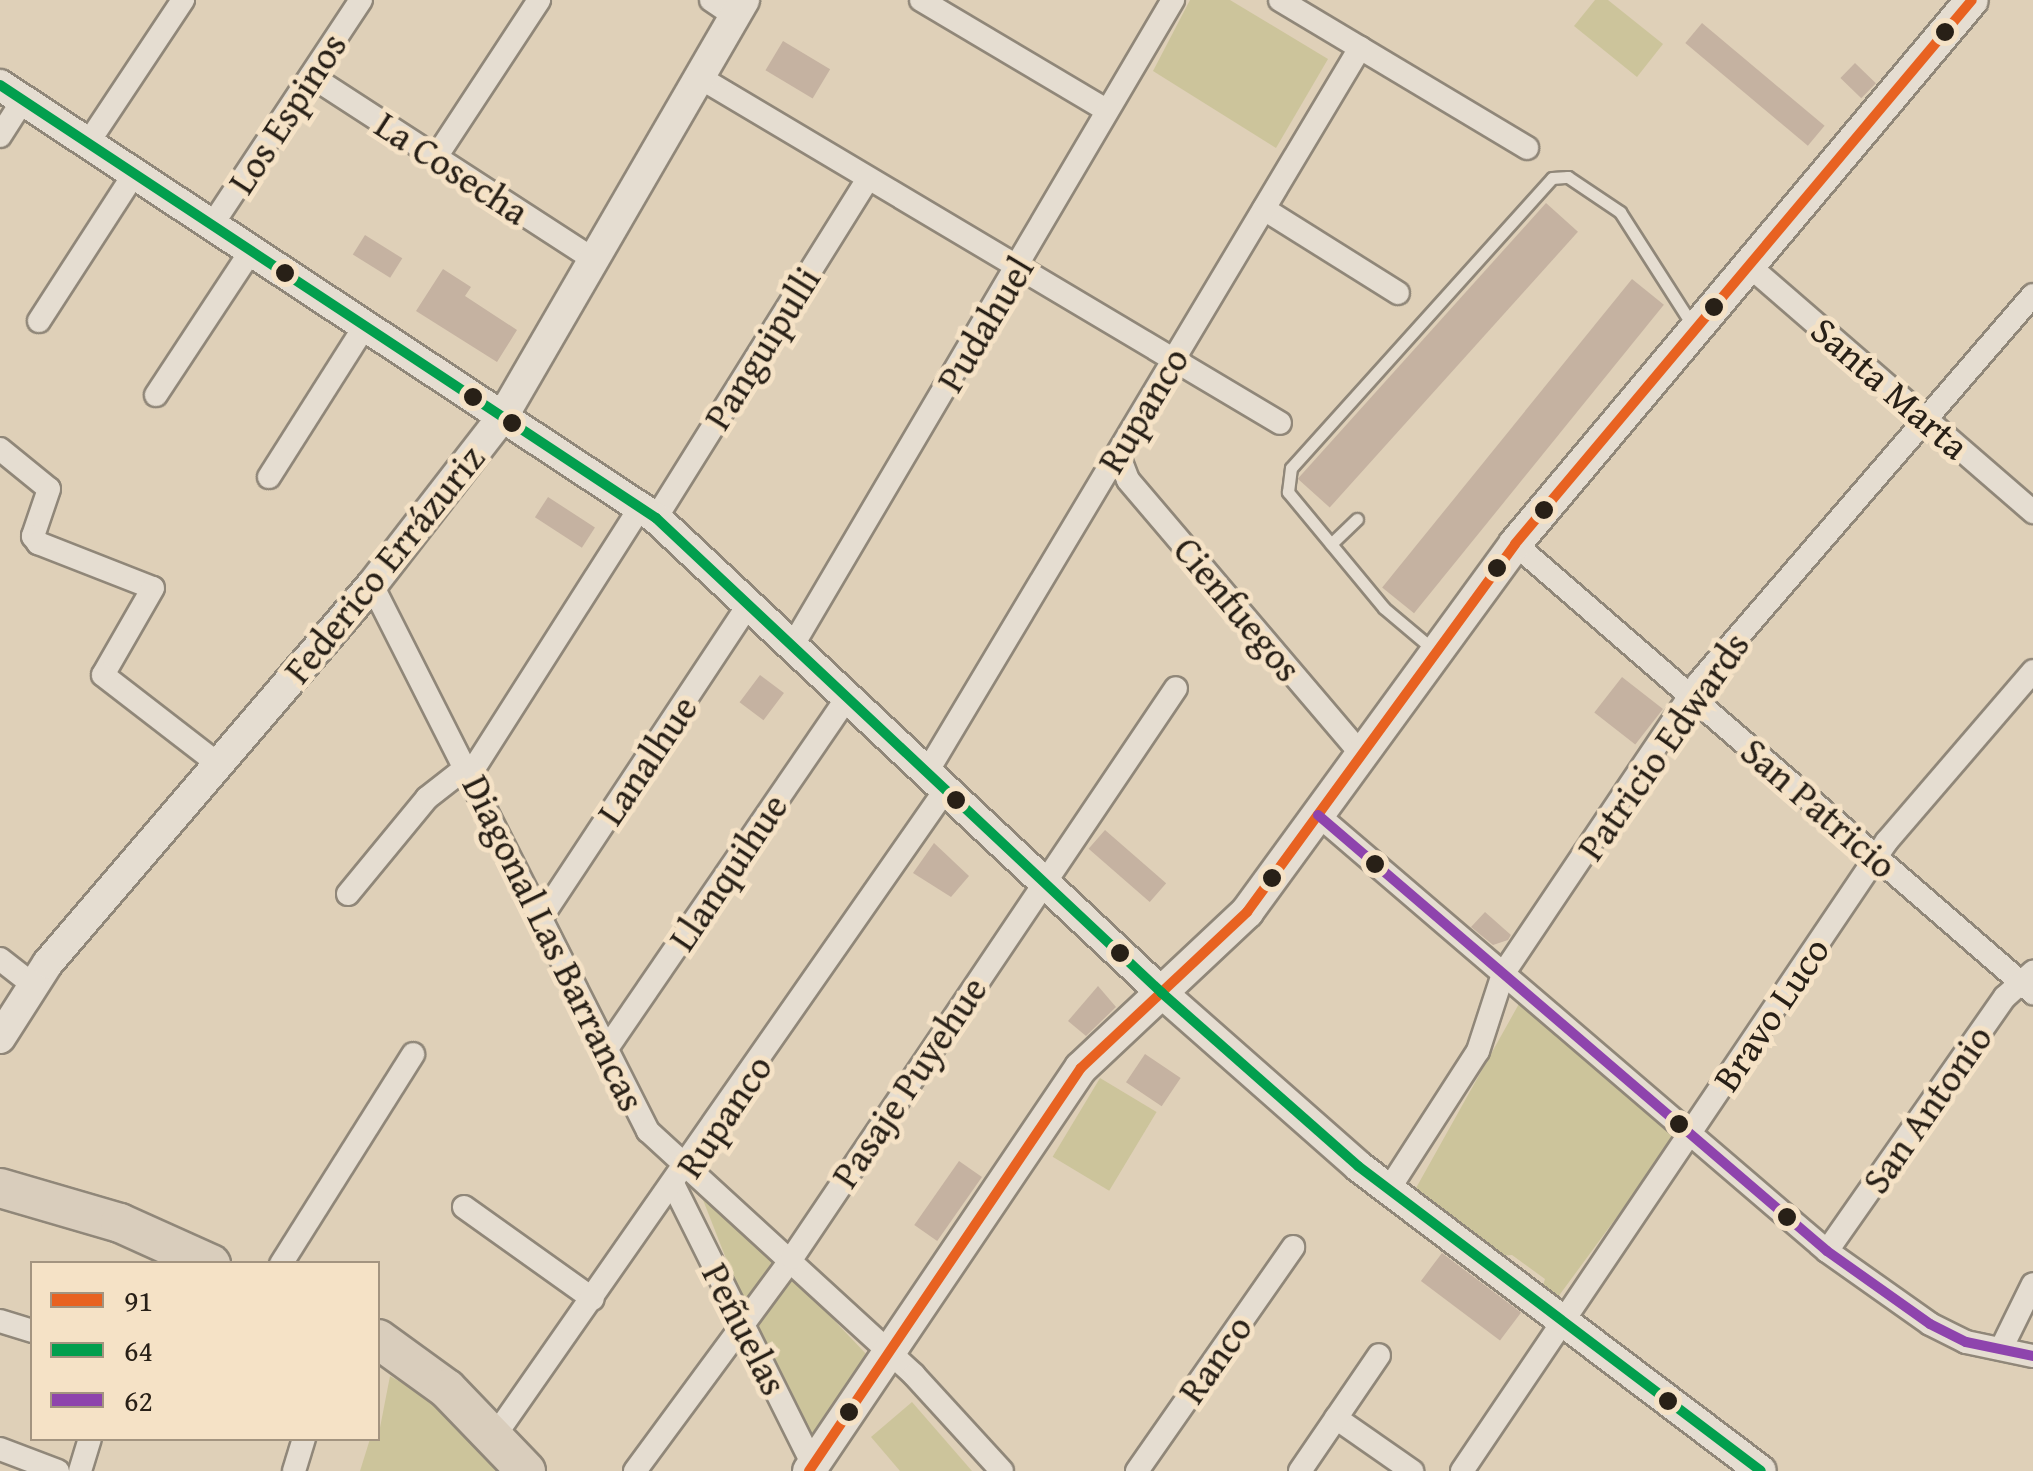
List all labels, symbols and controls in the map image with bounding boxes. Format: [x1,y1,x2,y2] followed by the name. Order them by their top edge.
[1935,22,1955,42] unlabelled marker
[218,24,356,202] street label: Los Espinos
[367,102,537,234] street label: La Cosecha
[927,248,1043,400] street label: Pudahuel
[694,258,830,438] street label: Panguipulli
[275,263,295,283] unlabelled marker
[1704,297,1724,317] unlabelled marker
[1802,307,1978,469] street label: Santa Marta
[1088,339,1198,481] street label: Rupanco
[463,387,483,407] unlabelled marker
[502,413,522,433] unlabelled marker
[274,436,494,692] street label: Federico Errázuriz
[1534,500,1554,520] unlabelled marker
[1164,528,1312,690] street label: Cienfuegos
[1487,558,1507,578] unlabelled marker
[1567,623,1759,869] street label: Patricio Edwards
[587,687,707,833] street label: Lanalhue
[1732,728,1906,888] street label: San Patricio
[453,768,655,1118] street label: Diagonal Las Barrancas
[659,785,797,959] street label: Llanquihue
[946,790,966,810] unlabelled marker
[1365,854,1385,874] unlabelled marker
[1262,868,1282,888] unlabelled marker
[1703,929,1839,1099] street label: Bravo Luco
[1110,943,1130,963] unlabelled marker
[822,968,996,1196] street label: Pasaje Puyehue
[1852,1016,2002,1202] street label: San Antonio
[666,1046,782,1186] street label: Rupanco
[1669,1114,1689,1134] unlabelled marker
[1777,1207,1797,1227] unlabelled marker
[693,1256,797,1402] street label: Peñuelas
[30,1261,380,1441] legend
[124,1278,153,1322] text: 91
[1168,1306,1262,1412] street label: Ranco
[124,1328,153,1372] text: 64
[124,1378,153,1422] text: 62
[1658,1391,1678,1411] unlabelled marker
[839,1402,859,1422] unlabelled marker

